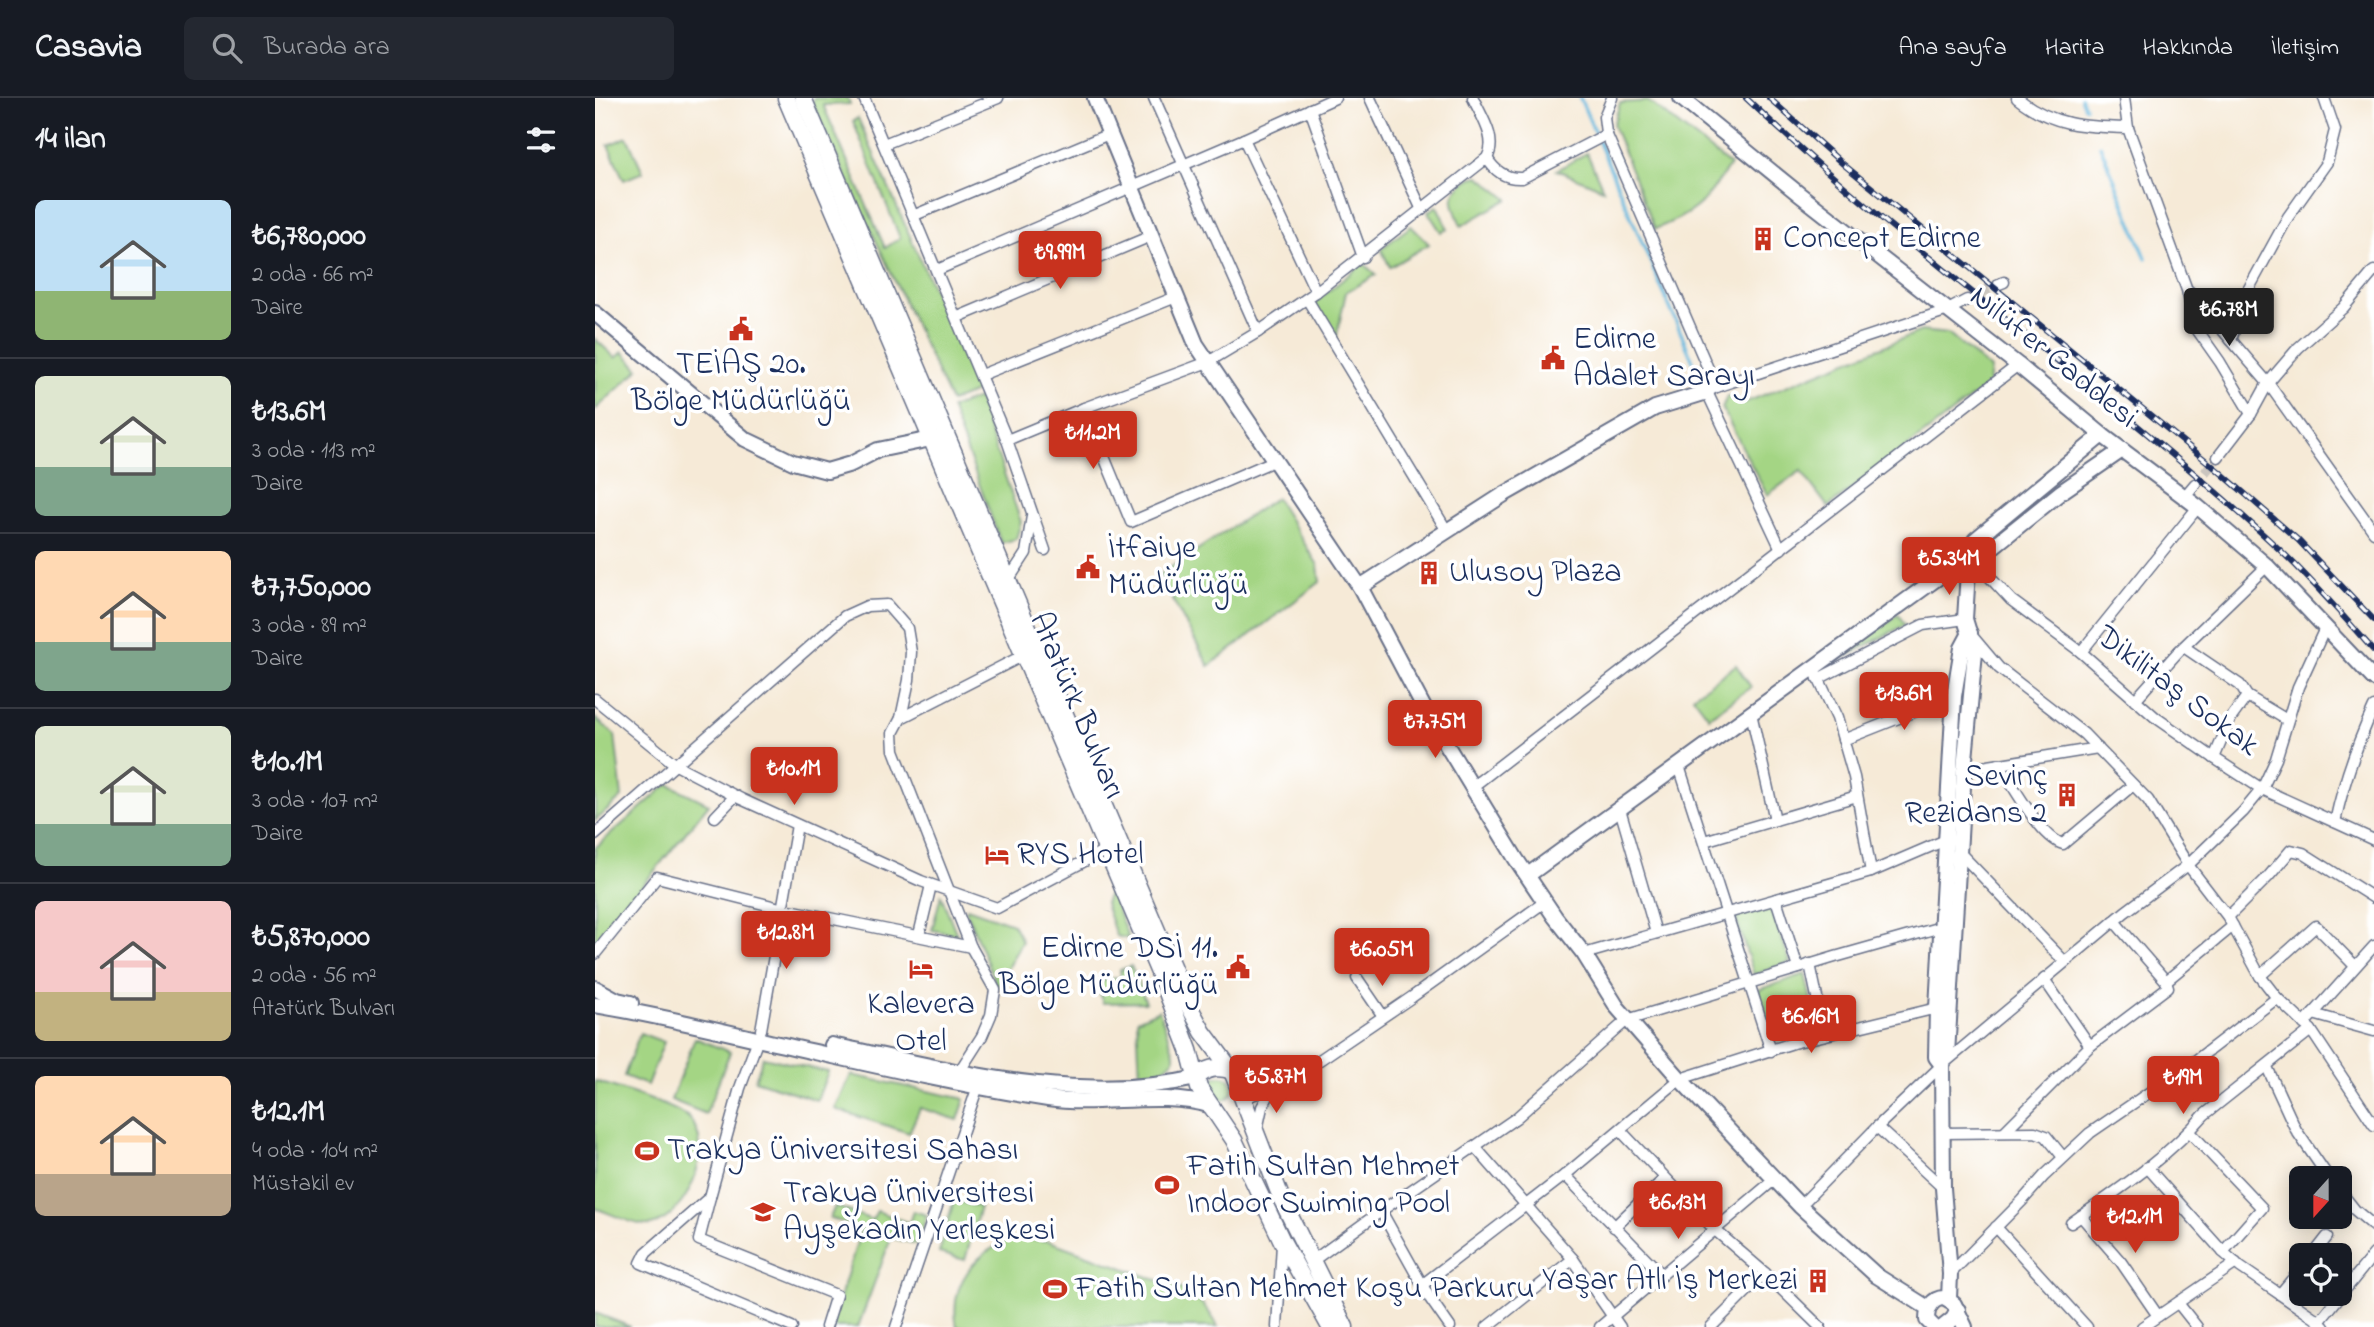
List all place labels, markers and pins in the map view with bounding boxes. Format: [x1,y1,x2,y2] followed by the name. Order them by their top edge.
[1783,216,1982,263] place label: Concept Edirne
[1749,225,1777,253] building icon: Concept Edirne
[1003,232,1117,291] pin: ₺9.99M
[2172,288,2286,348] pin: ₺6.78M
[727,315,755,343] public building icon: TEİAŞ 20. Bölge Müdürlüğü
[1573,317,1755,401] place label: Edirne Adalet Sarayı
[630,342,851,427] place label: TEİAŞ 20. Bölge Müdürlüğü
[1539,344,1567,372] public building icon: Edirne Adalet Sarayı
[1036,412,1150,471] pin: ₺11.2M
[1108,526,1248,611] place label: İtfaiye Müdürlüğü
[1892,538,2006,597] pin: ₺5.34M
[1449,550,1621,597] place label: Ulusoy Plaza
[1074,553,1102,581] public building icon: İtfaiye Müdürlüğü
[1415,559,1443,587] building icon: Ulusoy Plaza
[1847,672,1961,732] pin: ₺13.6M
[1378,700,1492,760] pin: ₺7.75M
[737,748,851,807] pin: ₺10.1M
[1905,754,2048,838] place label: Sevinç Rezidans 2
[2053,781,2081,809] building icon: Sevinç Rezidans 2
[1017,832,1144,879] place label: RYS Hotel
[983,841,1011,869] hotel icon: RYS Hotel
[729,912,843,971] pin: ₺12.8M
[998,926,1218,1011] place label: Edirne DSİ 11. Bölge Müdürlüğü
[1325,928,1439,988] pin: ₺6.05M
[1224,953,1252,981] public building icon: Edirne DSİ 11. Bölge Müdürlüğü
[907,955,935,983] hotel icon: Kalevera Otel
[867,982,975,1066] place label: Kalevera Otel
[1754,996,1868,1055] pin: ₺6.16M
[1219,1056,1333,1115] pin: ₺5.87M
[2142,1056,2224,1116] pin: ₺19M
[667,1128,1019,1175] place label: Trakya Üniversitesi Sahası
[633,1137,661,1165] sports icon: Trakya Üniversitesi Sahası
[1186,1144,1460,1228] place label: Fatih Sultan Mehmet Indoor Swiming Pool
[783,1171,1055,1255] place label: Trakya Üniversitesi Ayşekadın Yerleşkesi
[1153,1171,1181,1199] sports icon: Fatih Sultan Mehmet Indoor Swiming Pool
[1621,1182,1735,1241] pin: ₺6.13M
[2078,1196,2192,1255] pin: ₺12.1M
[749,1198,777,1226] school or university icon: Trakya Üniversitesi Ayşekadın Yerleşkesi
[1542,1258,1798,1305] place label: Yaşar Atlı İş Merkezi
[1074,1266,1534,1313] place label: Fatih Sultan Mehmet Koşu Parkuru
[1804,1267,1832,1295] building icon: Yaşar Atlı İş Merkezi
[1041,1275,1069,1303] sports icon: Fatih Sultan Mehmet Koşu Parkuru

